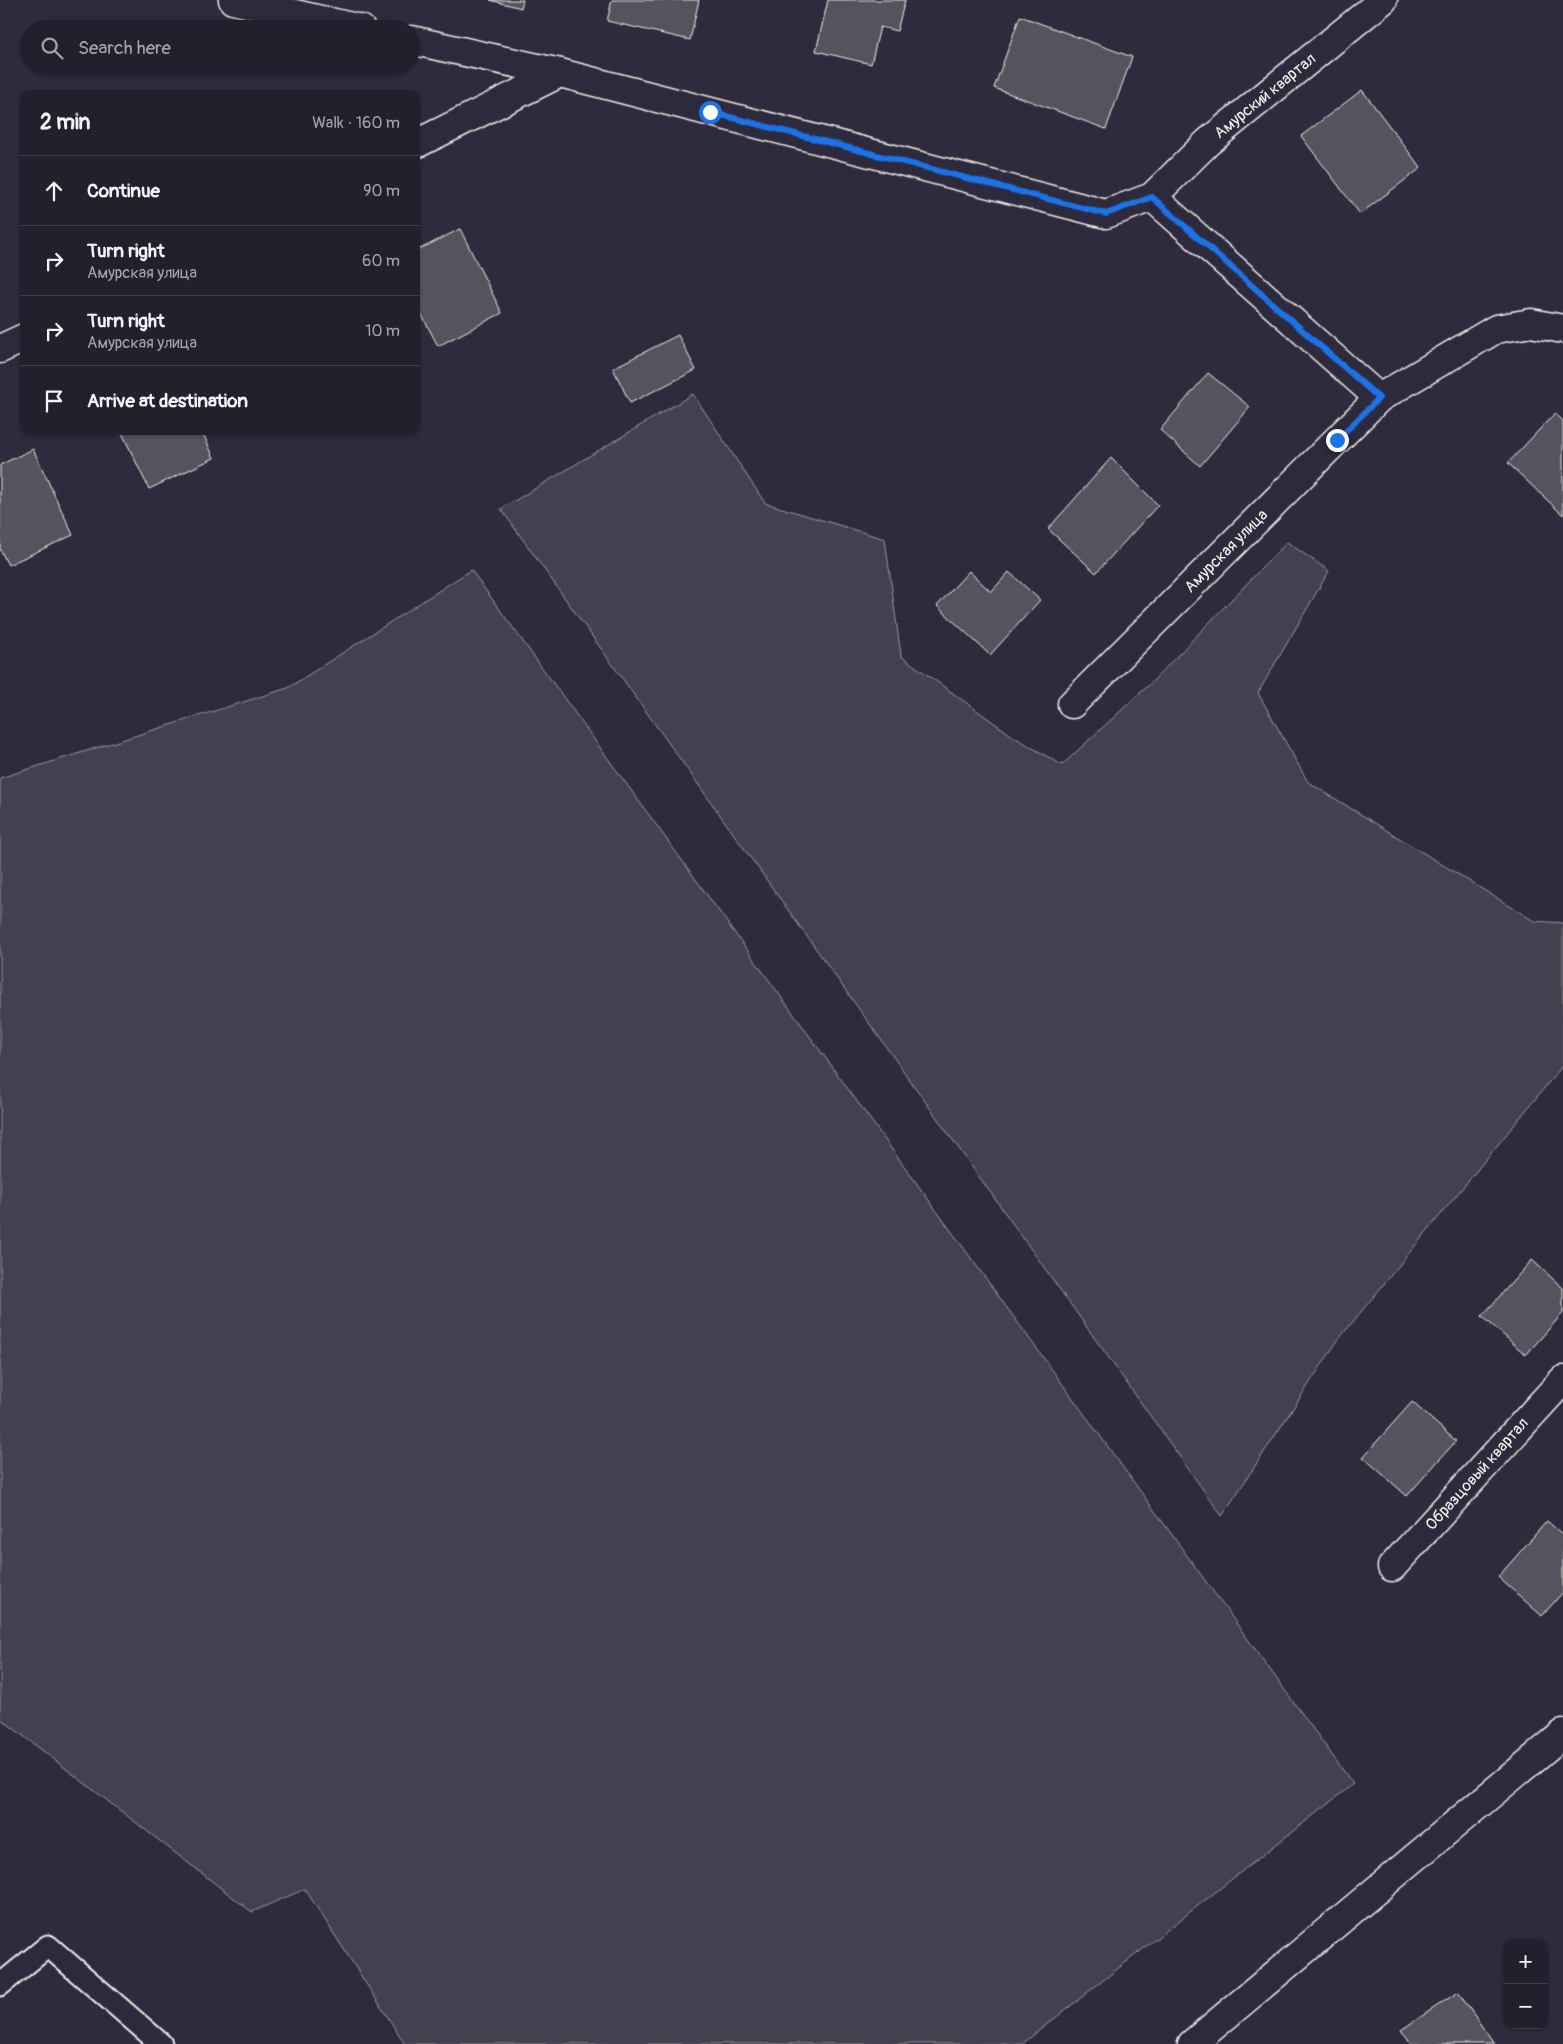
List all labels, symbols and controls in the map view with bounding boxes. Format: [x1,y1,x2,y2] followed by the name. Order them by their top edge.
[20,20,420,75] search box
[38,34,66,62] icon: search
[78,36,171,60] text: Search here
[1210,49,1320,143] street label: Амурский квартал
[699,101,722,124] route start
[40,109,90,136] text: 2 min
[312,113,400,133] text: Walk · 160 m
[40,177,68,205] icon: ahead
[87,179,160,203] text: Continue
[363,181,400,201] text: 90 m
[87,239,165,263] text: Turn right
[40,247,68,275] icon: right
[362,251,400,271] text: 60 m
[87,263,197,283] text: Амурская улица
[87,309,165,333] text: Turn right
[40,317,68,345] icon: right
[365,321,400,341] text: 10 m
[87,333,197,353] text: Амурская улица
[40,387,68,415] icon: arrive
[87,389,248,413] text: Arrive at destination
[1326,429,1349,452] route end
[1180,505,1272,597] street label: Амурская улица
[1421,1413,1533,1535] street label: Образцовый квартал
[1503,1939,1548,2029] map controls
[1503,1939,1548,1984] button: +
[1503,1984,1548,2029] button: −

